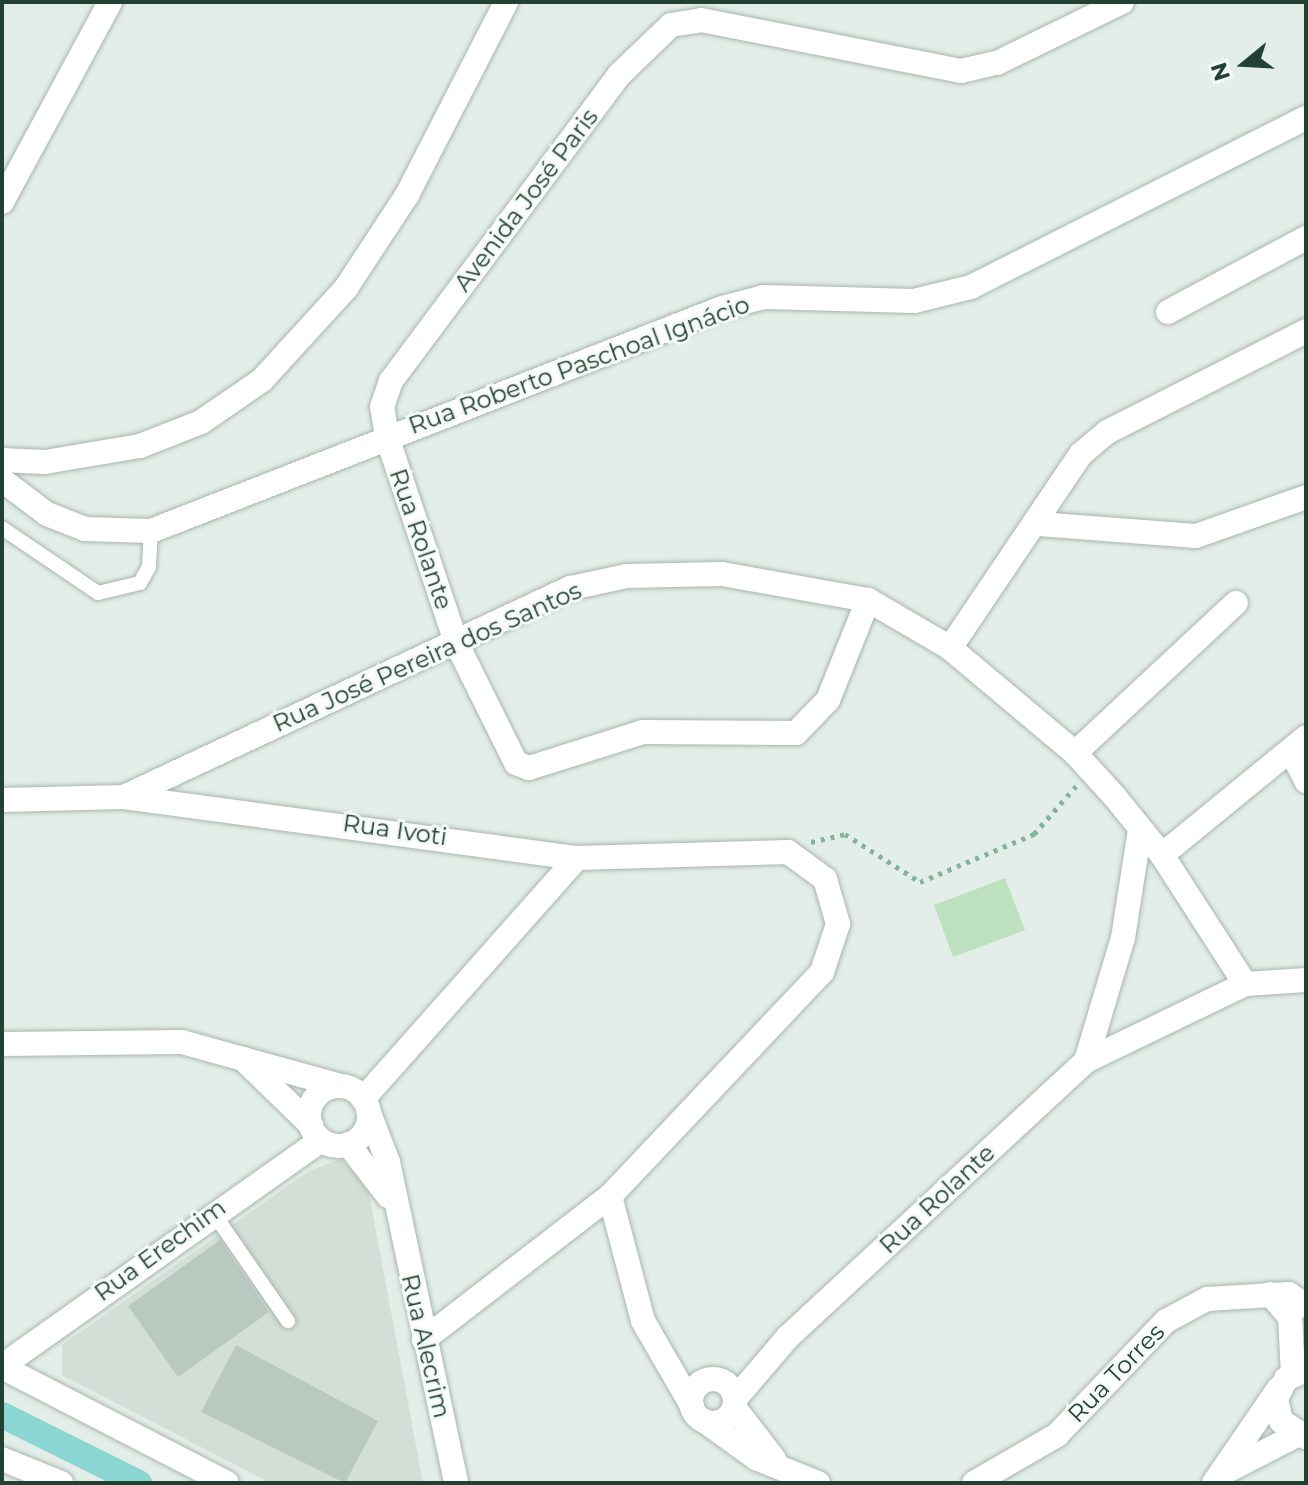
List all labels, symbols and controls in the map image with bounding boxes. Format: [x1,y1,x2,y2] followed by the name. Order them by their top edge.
[1204,24,1284,104] north arrow
[1205,59,1236,84] text: N
[448,103,604,297] street label: Avenida José Paris
[405,290,753,440] street label: Rua Roberto Paschoal Ignácio
[383,465,459,613] street label: Rua Rolante
[268,576,586,738] street label: Rua José Pereira dos Santos
[341,808,449,852] street label: Rua Ivoti
[873,1138,1001,1260] street label: Rua Rolante
[89,1193,231,1307] street label: Rua Erechim
[395,1271,457,1421] street label: Rua Alecrim
[1062,1318,1170,1428] street label: Rua Torres

